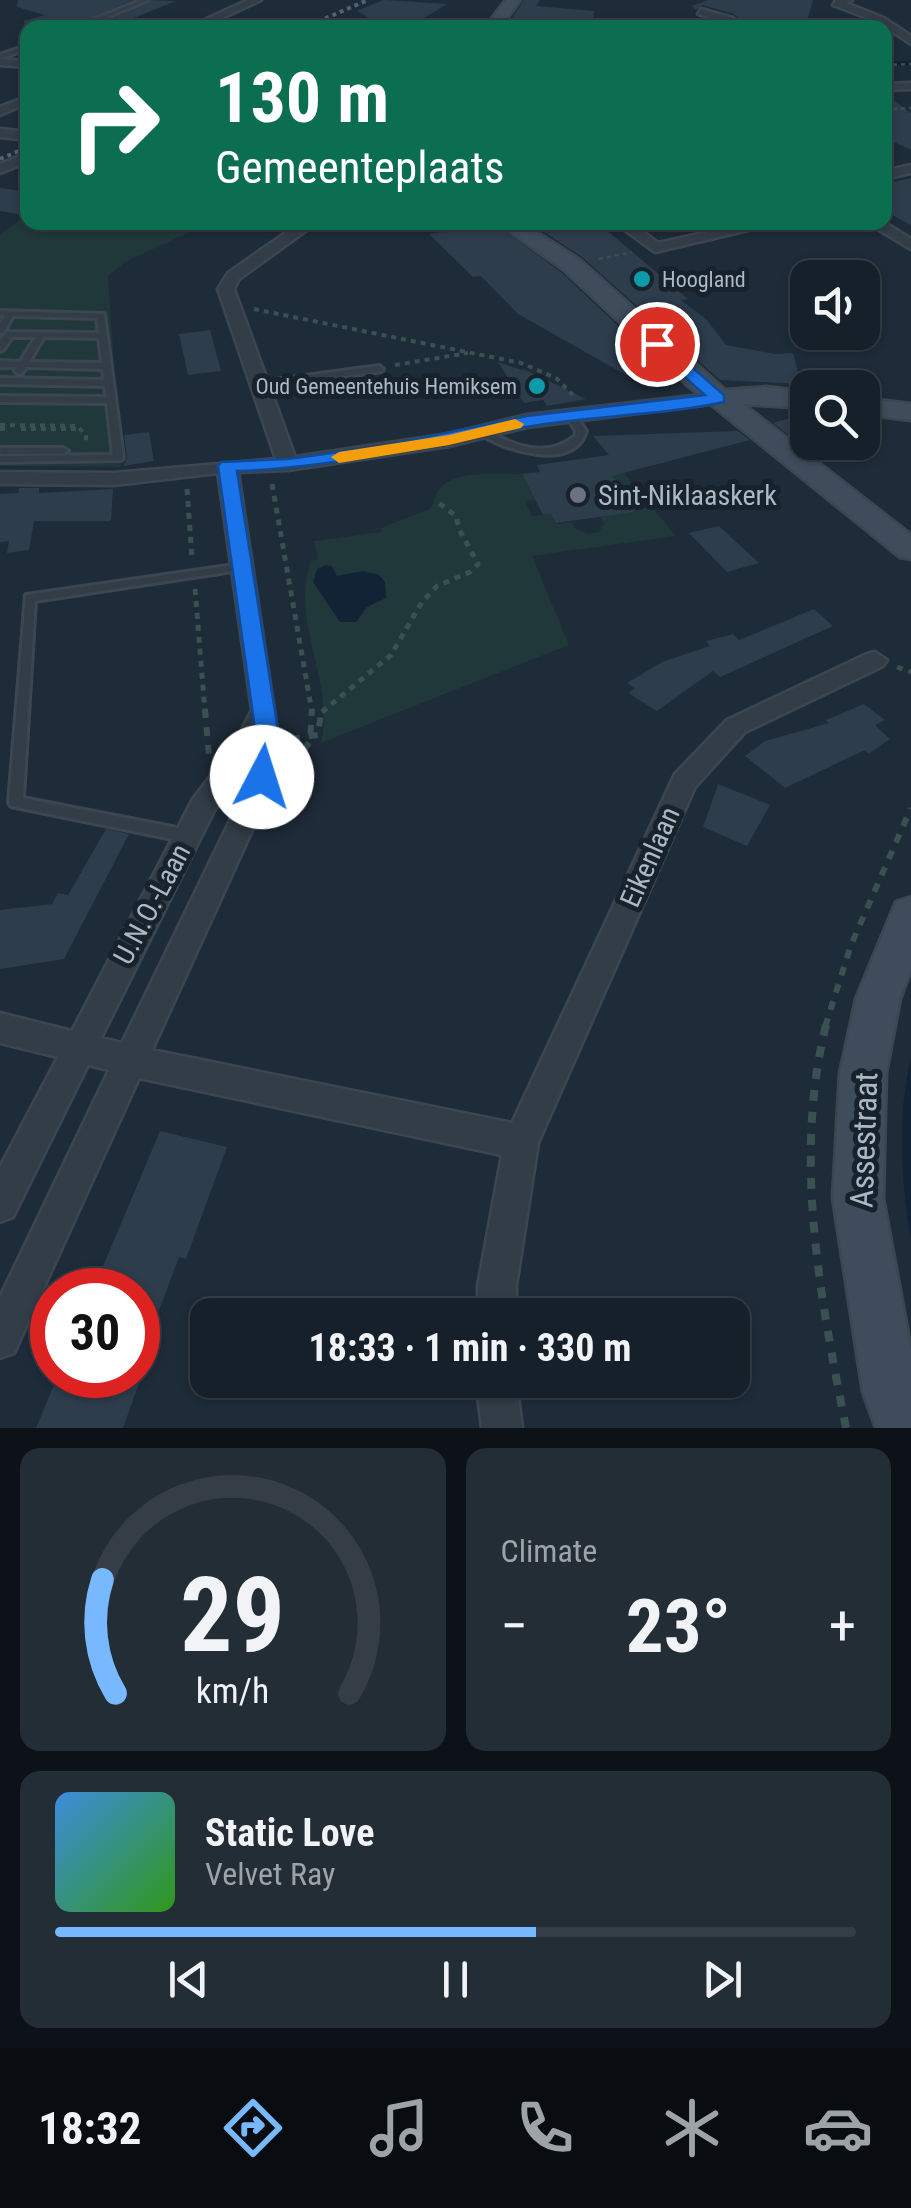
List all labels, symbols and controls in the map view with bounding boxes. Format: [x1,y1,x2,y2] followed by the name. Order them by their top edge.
[215,57,389,139] text: 130 m
[50,60,180,190] icon: right
[215,141,504,194] text: Gemeenteplaats
[790,260,880,460] map controls
[790,260,880,350] button: sound
[662,267,746,292] place label: Hoogland
[631,268,653,290] marker: Hoogland
[615,302,700,387] pin
[630,317,685,372] icon: arrive
[790,370,880,460] button: search
[255,374,517,399] place label: Oud Gemeentehuis Hemiksem
[526,375,548,397] marker: Oud Gemeentehuis Hemiksem
[598,479,777,512] place label: Sint-Niklaaskerk
[567,484,589,506] marker: Sint-Niklaaskerk
[210,725,314,829] position arrow
[613,802,687,912] street label: Eikenlaan
[107,838,197,970] street label: U.N.O.-Laan
[843,1071,885,1209] street label: Assestraat
[30,1268,160,1398] speed limit sign: 30
[309,1326,631,1370] text: 18:33 · 1 min · 330 m
[501,1532,597,1570] text: Climate
[180,1555,285,1676] text: 29
[626,1582,731,1670] text: 23°
[501,1594,528,1658] text: −
[829,1594,856,1658] text: +
[196,1670,270,1712] text: km/h
[205,1811,374,1855] text: Static Love
[205,1855,335,1893] text: Velvet Ray
[161,1952,216,2007] icon: previous
[428,1952,483,2007] icon: pause
[695,1952,750,2007] icon: next
[218,2093,288,2163] icon: directions
[364,2093,434,2163] icon: music
[510,2093,580,2163] icon: phone
[657,2093,727,2163] icon: climate
[803,2093,873,2163] icon: car
[38,2102,141,2155] text: 18:32

